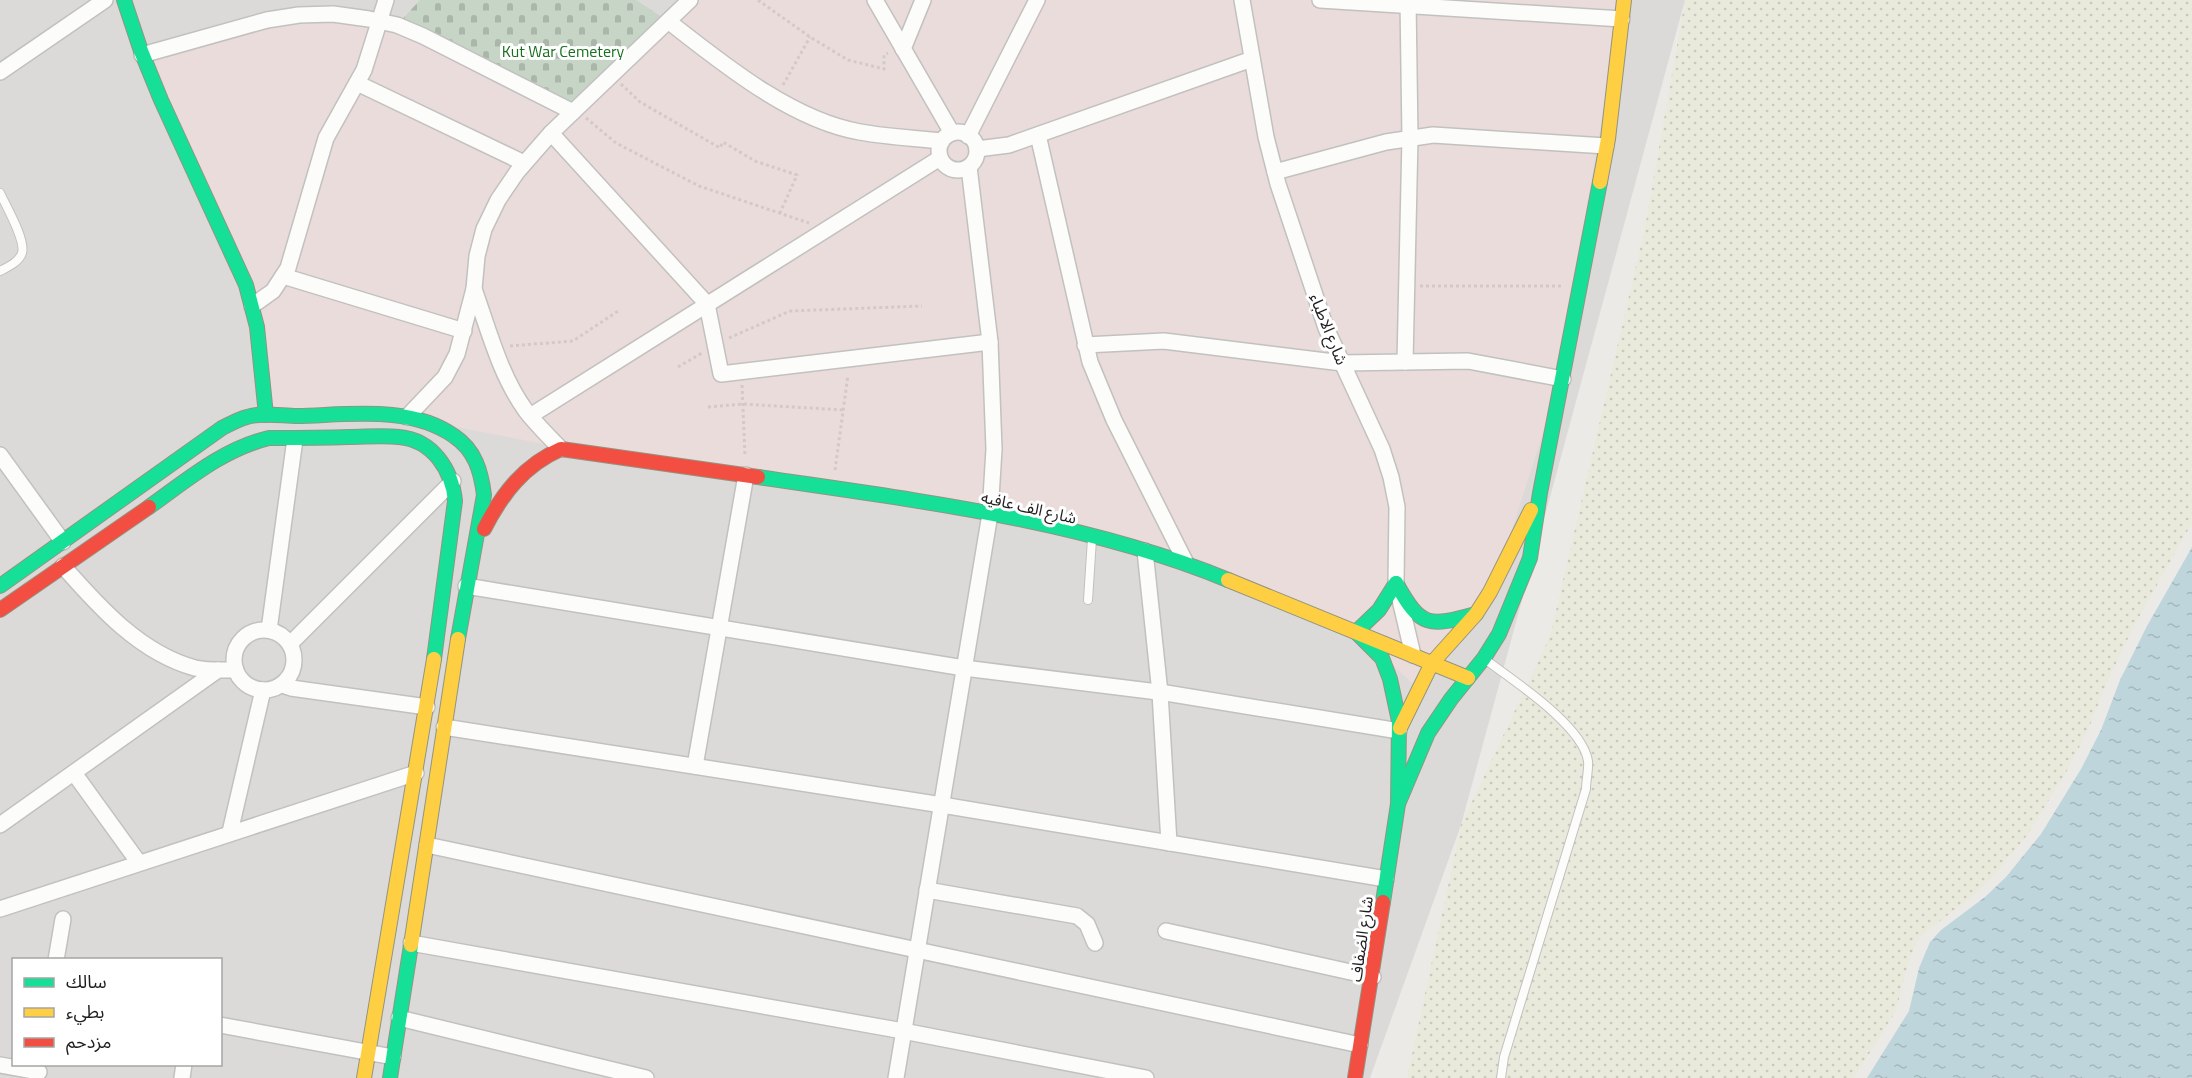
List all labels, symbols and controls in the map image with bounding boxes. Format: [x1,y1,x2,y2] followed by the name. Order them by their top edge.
[502,39,625,63] park label: Kut War Cemetery
[1303,290,1354,369] street label: شارع الاطباء
[979,484,1079,531] street label: شارع الف عافيه
[1343,895,1380,983] street label: شارع الضفاف
[12,958,222,1066] legend
[66,968,107,995] text: سالك
[66,998,104,1025] text: بطيء
[66,1028,111,1055] text: مزدحم

